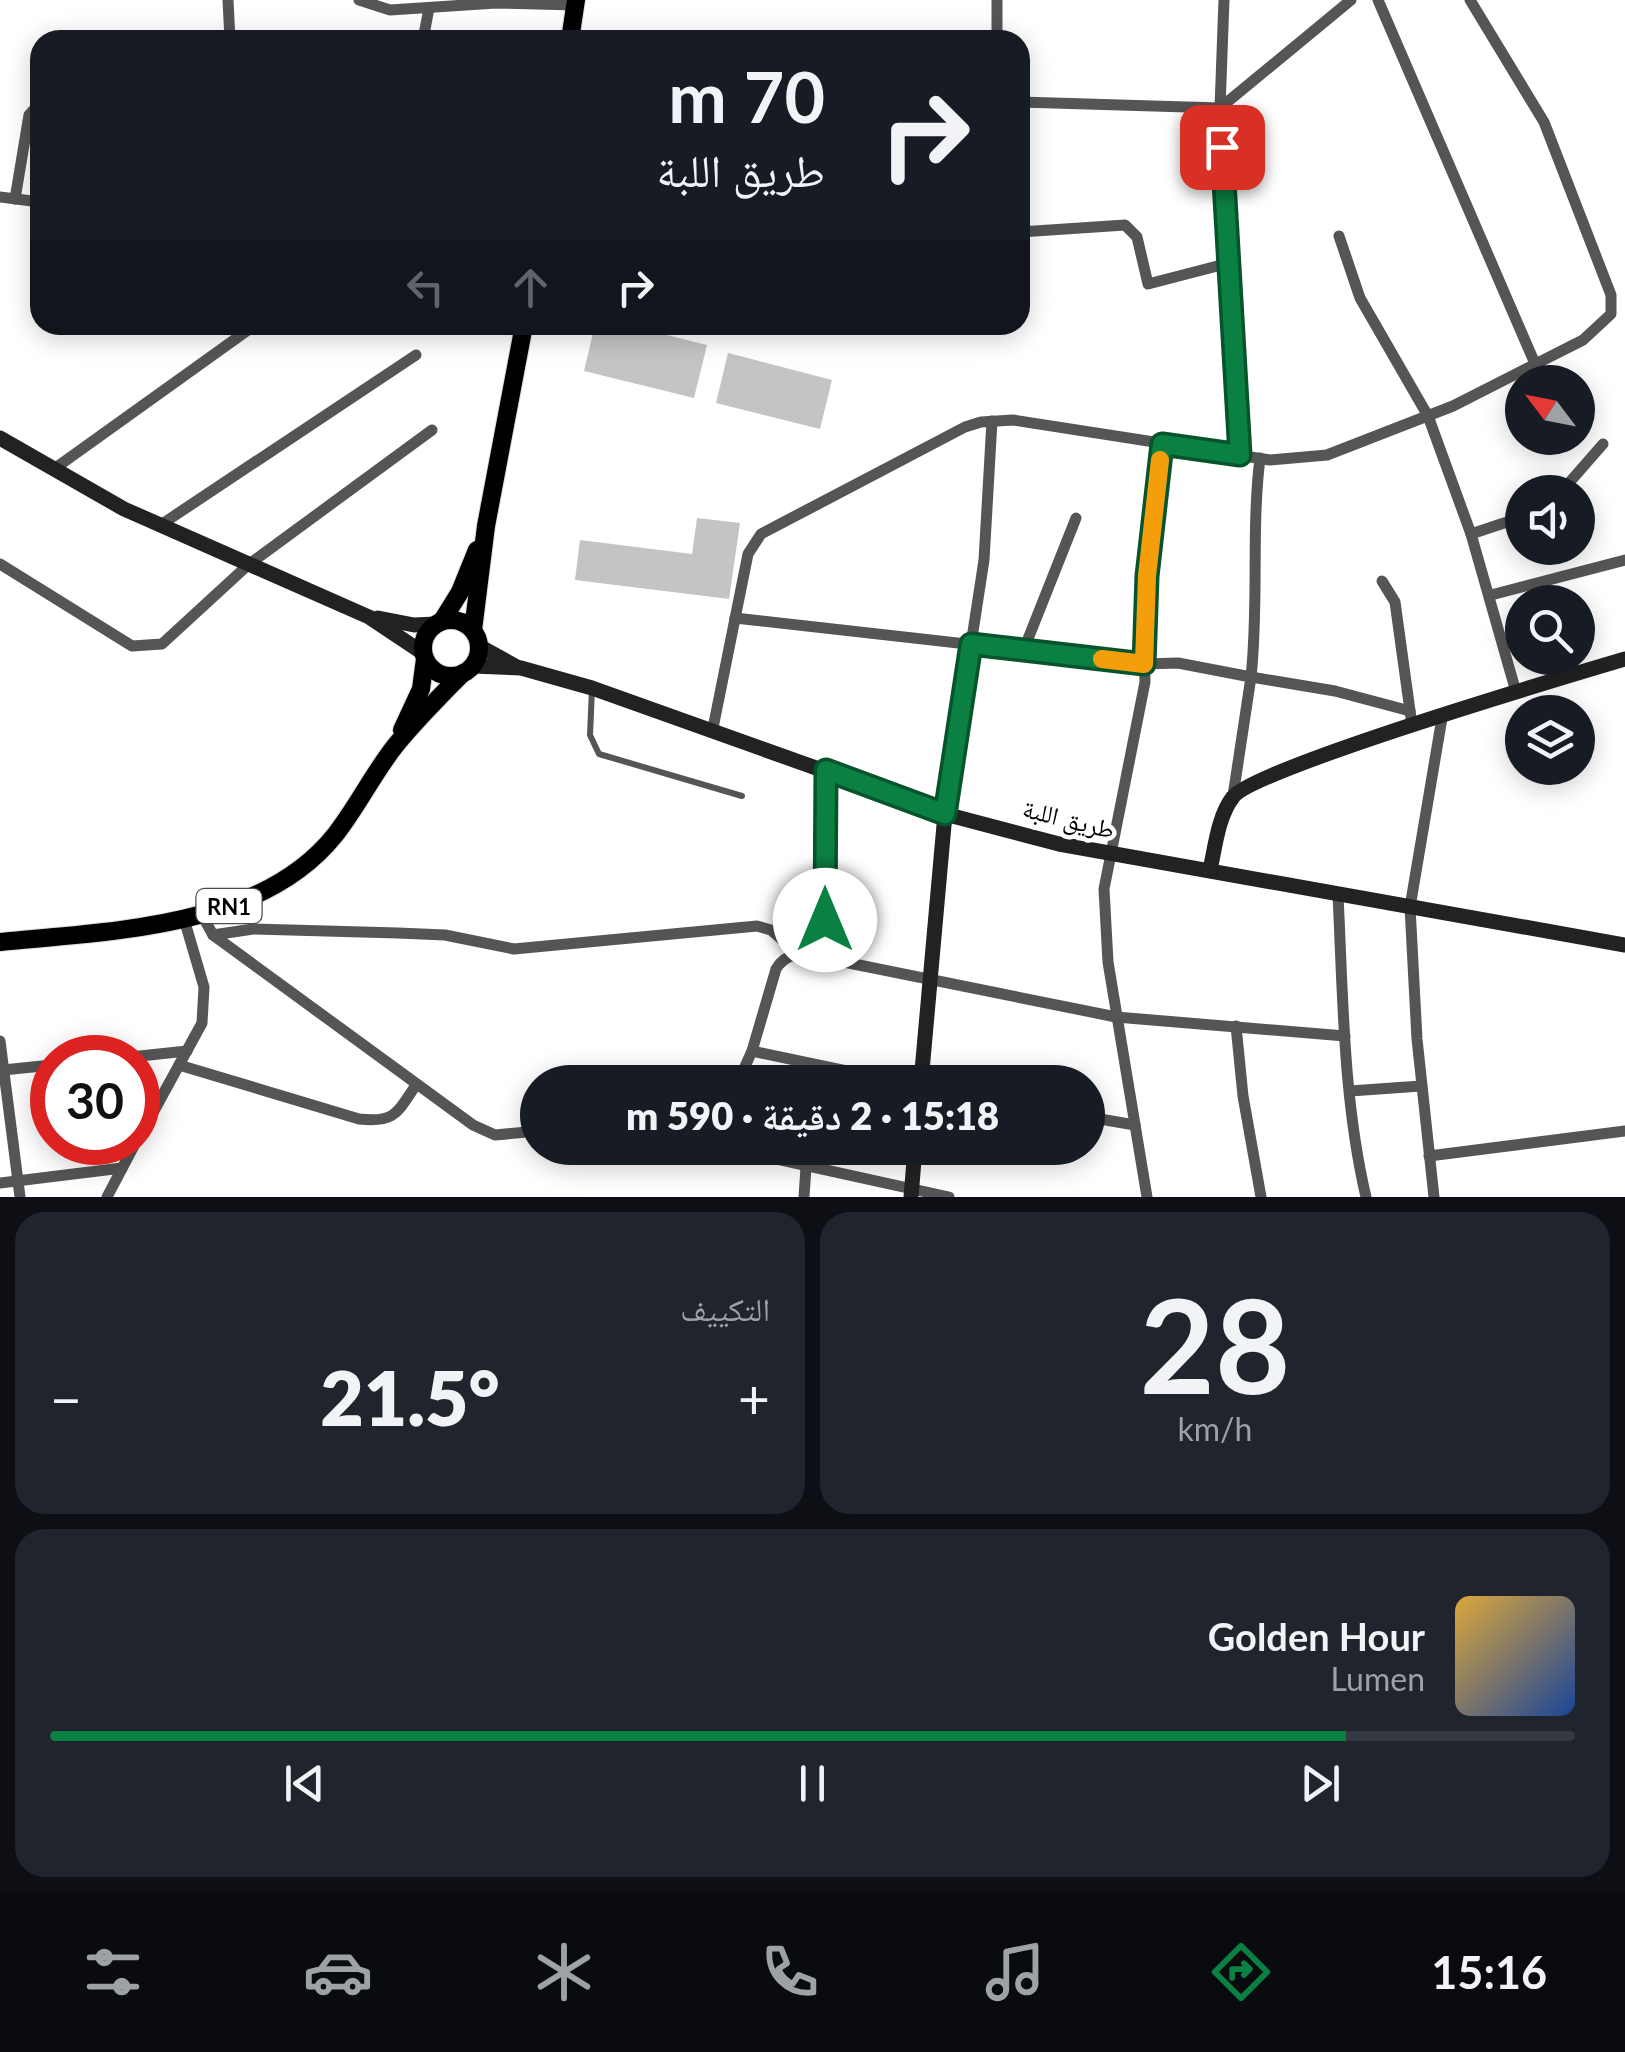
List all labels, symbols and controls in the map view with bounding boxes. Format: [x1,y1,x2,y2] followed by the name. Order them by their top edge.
[668,54,825,138] text: 70 m
[860,70,990,200] icon: right
[1180,105,1265,190] pin
[1195,120,1250,175] icon: arrive
[657,143,825,197] text: طريق اللبة
[398,260,453,315] icon: left
[503,260,558,315] icon: ahead
[608,260,663,315] icon: right
[1505,365,1595,455] north arrow
[1505,365,1595,785] map controls
[1505,475,1595,565] button: sound
[1505,585,1595,675] button: search
[1505,695,1595,785] button: layers
[1019,792,1118,846] street label: طريق اللبة
[773,868,877,972] position arrow
[196,889,262,923] road number: RN1
[30,1035,160,1165] speed limit sign: 30
[626,1092,999,1138] text: 15:18 · 2 دقيقة · 590 m
[1140,1266,1290,1422] text: 28
[680,1289,770,1328] text: التكييف
[320,1352,500,1442] text: 21.5°
[50,1365,82,1431] text: −
[738,1365,770,1431] text: +
[1178,1409,1252,1448] text: km/h
[1208,1613,1425,1659] text: Golden Hour
[1331,1659,1425,1698] text: Lumen
[277,1756,332,1811] icon: previous
[785,1756,840,1811] icon: pause
[1293,1756,1348,1811] icon: next
[78,1937,148,2007] icon: filters
[303,1937,373,2007] icon: car
[529,1937,599,2007] icon: climate
[755,1937,825,2007] icon: phone
[980,1937,1050,2007] icon: music
[1206,1937,1276,2007] icon: directions
[1431,1945,1547,1999] text: 15:16

